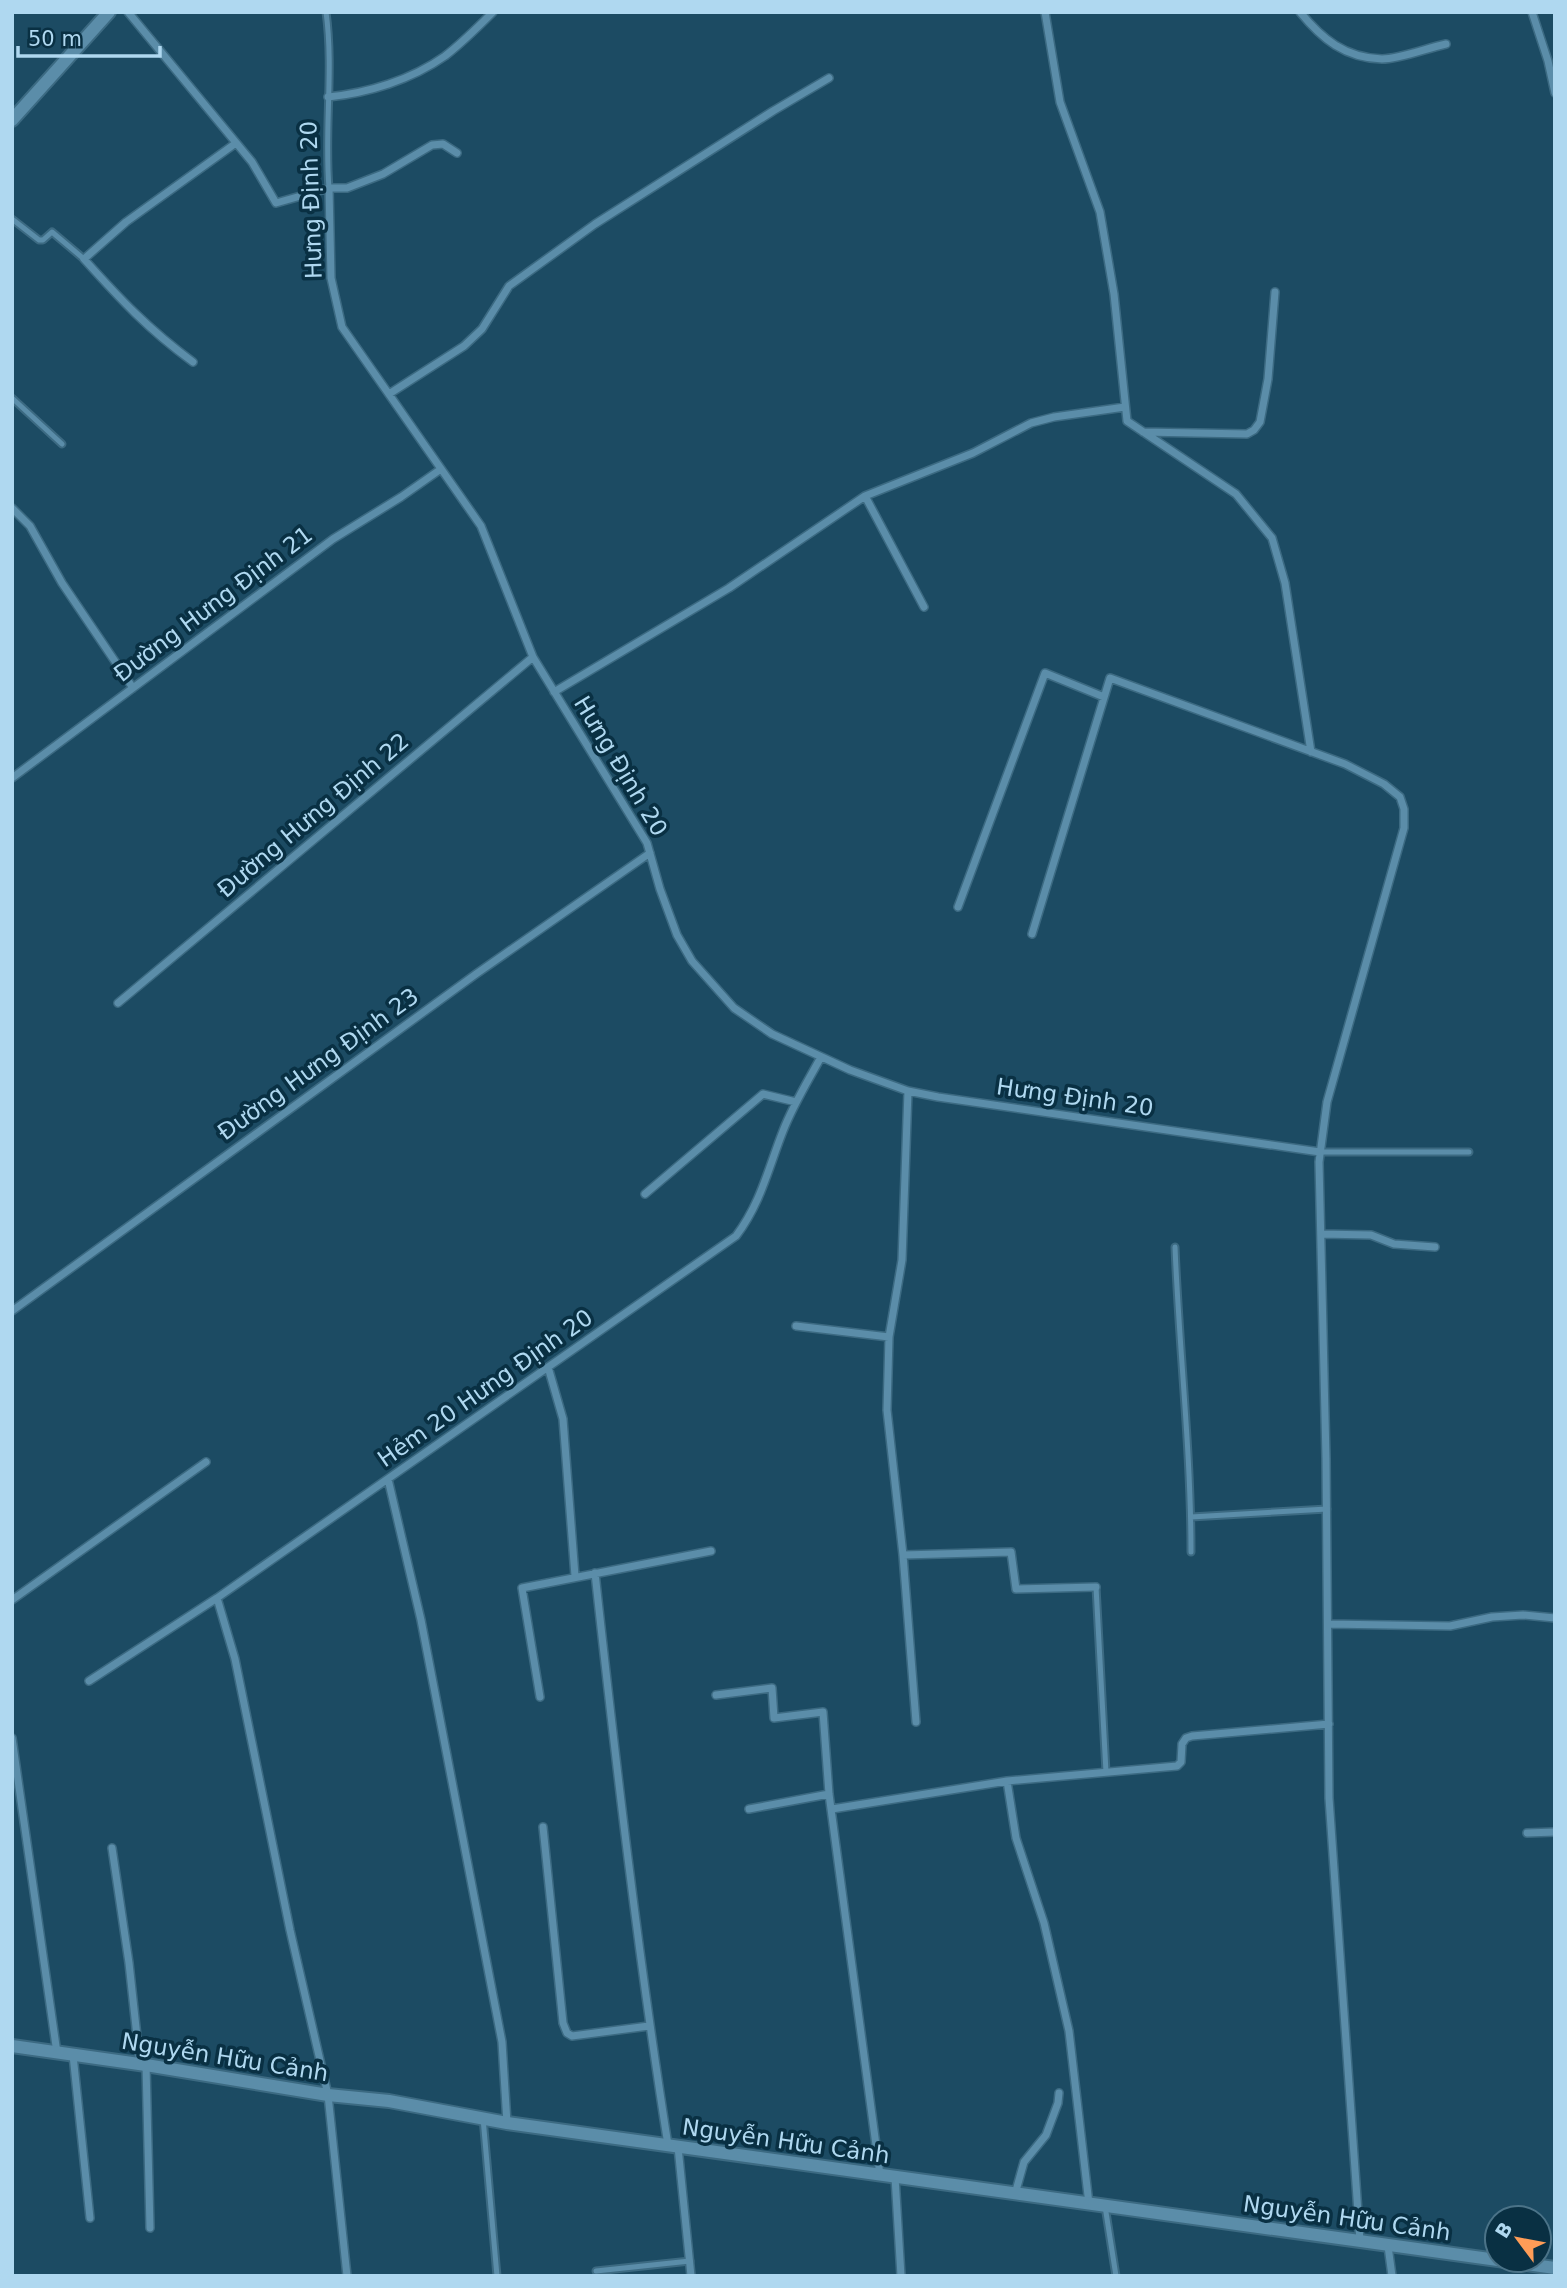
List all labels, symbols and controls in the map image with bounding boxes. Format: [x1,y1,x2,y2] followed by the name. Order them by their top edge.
[18,14,159,58] scale bar
[28,27,82,51] text: 50 m
[295,120,327,280] street label: Hưng Định 20
[109,521,317,687] street label: Đường Hưng Định 21
[569,691,673,841] street label: Hưng Định 20
[212,728,414,902] street label: Đường Hưng Định 22
[213,983,423,1145] street label: Đường Hưng Định 23
[995,1073,1155,1121] street label: Hưng Định 20
[373,1304,597,1472] street label: Hẻm 20 Hưng Định 20
[120,2027,330,2086] street label: Nguyễn Hữu Cảnh
[681,2113,891,2168] street label: Nguyễn Hữu Cảnh
[1242,2190,1452,2245] street label: Nguyễn Hữu Cảnh
[1483,2204,1553,2274] north arrow
[1490,2218,1517,2242] text: B

